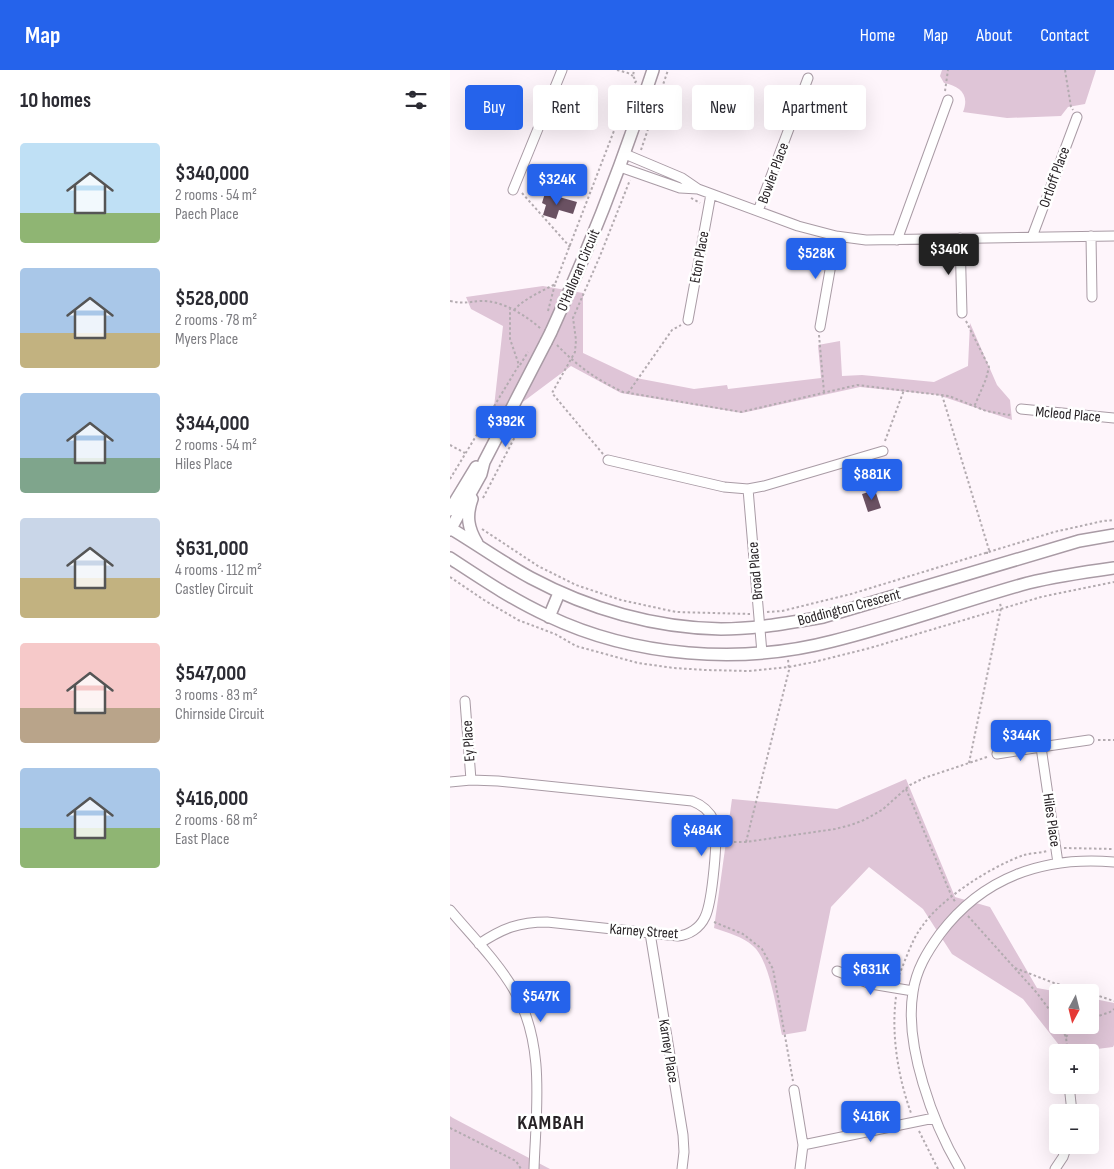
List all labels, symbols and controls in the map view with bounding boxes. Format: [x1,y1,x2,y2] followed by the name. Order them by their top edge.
[25,21,60,50] text: Map
[860,25,895,46] text: Home
[923,25,948,46] text: Map
[976,25,1012,46] text: About
[1040,25,1089,46] text: Contact
[465,85,523,130] chip: Buy
[533,85,598,130] chip: Rent
[608,85,682,130] chip: Filters
[692,85,754,130] chip: New
[764,85,866,130] chip: Apartment
[402,86,430,114] icon: filters
[20,88,91,113] text: 10 homes
[754,140,793,206] street label: Bowler Place
[1035,144,1074,210] street label: Ortloff Place
[175,161,249,186] text: $340,000
[60,163,120,223] icon: home
[522,164,592,206] pin: $324K
[538,170,576,189] text: $324K
[175,186,257,205] text: 2 rooms · 54 m²
[175,205,239,224] text: Paech Place
[553,226,604,314] street label: O'Halloran Circuit
[686,230,713,285] street label: Eton Place
[914,234,984,276] pin: $340K
[781,238,851,280] pin: $528K
[930,240,968,259] text: $340K
[797,244,835,263] text: $528K
[175,286,249,311] text: $528,000
[60,288,120,348] icon: home
[175,311,257,330] text: 2 rooms · 78 m²
[175,330,238,349] text: Myers Place
[1035,402,1101,427] street label: Mcleod Place
[471,406,541,448] pin: $392K
[175,411,249,436] text: $344,000
[487,412,525,431] text: $392K
[60,413,120,473] icon: home
[175,436,257,455] text: 2 rooms · 54 m²
[175,455,232,474] text: Hiles Place
[837,458,907,501] pin: $881K
[853,465,891,484] text: $881K
[175,536,248,561] text: $631,000
[60,538,120,598] icon: home
[743,541,767,601] street label: Broad Place
[175,561,262,580] text: 4 rooms · 112 m²
[175,580,253,599] text: Castley Circuit
[796,585,903,630] street label: Boddington Crescent
[175,661,246,686] text: $547,000
[60,663,120,723] icon: home
[175,686,258,705] text: 3 rooms · 83 m²
[175,705,264,724] text: Chirnside Circuit
[458,720,479,762] street label: Ey Place
[986,720,1056,762] pin: $344K
[1002,726,1040,745] text: $344K
[175,786,248,811] text: $416,000
[60,788,120,848] icon: home
[1038,792,1065,848] street label: Hiles Place
[175,811,258,830] text: 2 rooms · 68 m²
[667,814,737,857] pin: $484K
[683,821,721,840] text: $484K
[175,830,229,849] text: East Place
[609,920,679,943] street label: Karney Street
[836,954,906,996] pin: $631K
[852,960,890,979] text: $631K
[506,980,576,1023] pin: $547K
[1049,984,1099,1034] north arrow
[1049,984,1099,1154] map controls
[522,987,560,1006] text: $547K
[654,1018,683,1084] street label: Karney Place
[1049,1044,1099,1094] button: +
[836,1100,906,1143] pin: $416K
[1049,1104,1099,1154] button: −
[852,1107,890,1126] text: $416K
[517,1111,585,1135] district label: KAMBAH

